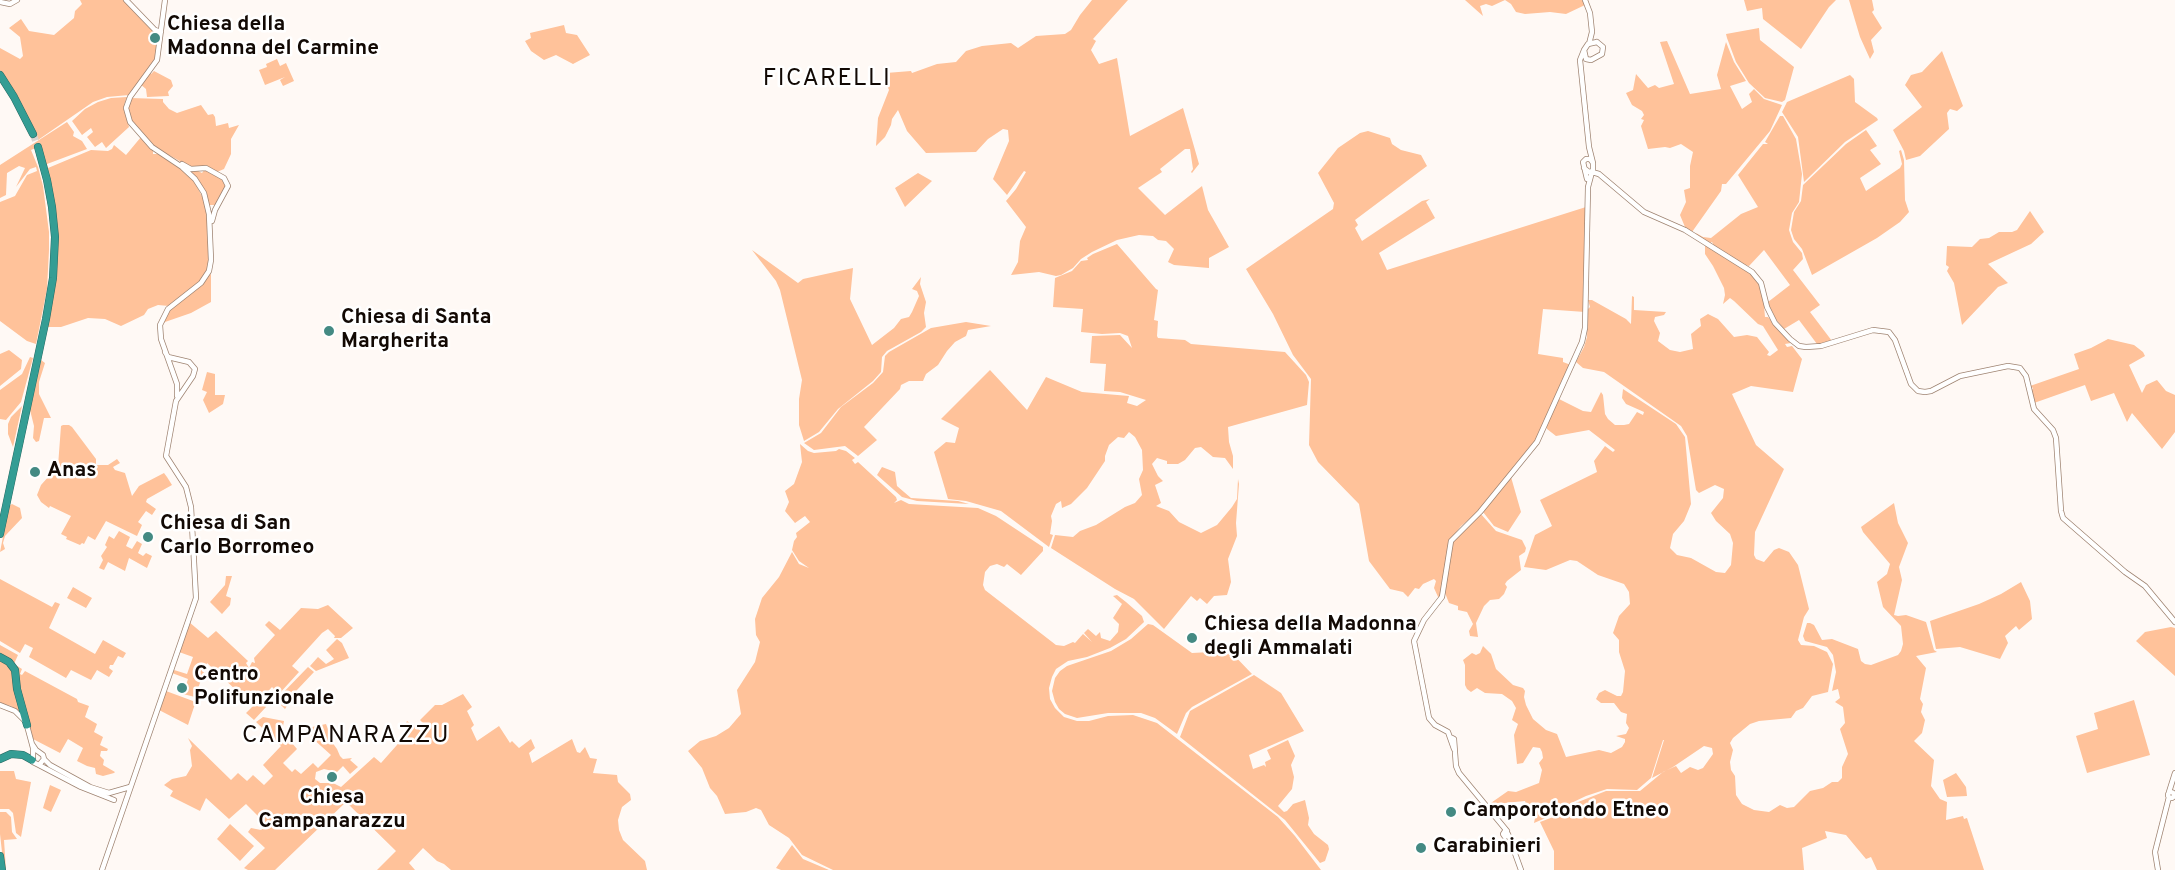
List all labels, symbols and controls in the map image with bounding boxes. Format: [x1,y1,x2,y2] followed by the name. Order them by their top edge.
[167,13,379,63] place label: Chiesa della Madonna del Carmine
[148,31,162,45] marker: Chiesa della Madonna del Carmine
[763,66,891,94] district label: FICARELLI
[341,306,491,356] place label: Chiesa di Santa Margherita
[322,324,336,338] marker: Chiesa di Santa Margherita
[47,459,97,485] place label: Anas
[28,465,42,479] marker: Anas
[160,512,314,562] place label: Chiesa di San Carlo Borromeo
[141,530,155,544] marker: Chiesa di San Carlo Borromeo
[1204,613,1417,663] place label: Chiesa della Madonna degli Ammalati
[1185,631,1199,645] marker: Chiesa della Madonna degli Ammalati
[194,663,334,713] place label: Centro Polifunzionale
[175,681,189,695] marker: Centro Polifunzionale
[242,723,450,751] district label: CAMPANARAZZU
[325,770,339,784] marker: Chiesa Campanarazzu
[258,786,406,836] place label: Chiesa Campanarazzu
[1463,799,1669,825] place label: Camporotondo Etneo
[1444,805,1458,819] marker: Camporotondo Etneo
[1433,835,1541,861] place label: Carabinieri
[1414,841,1428,855] marker: Carabinieri

